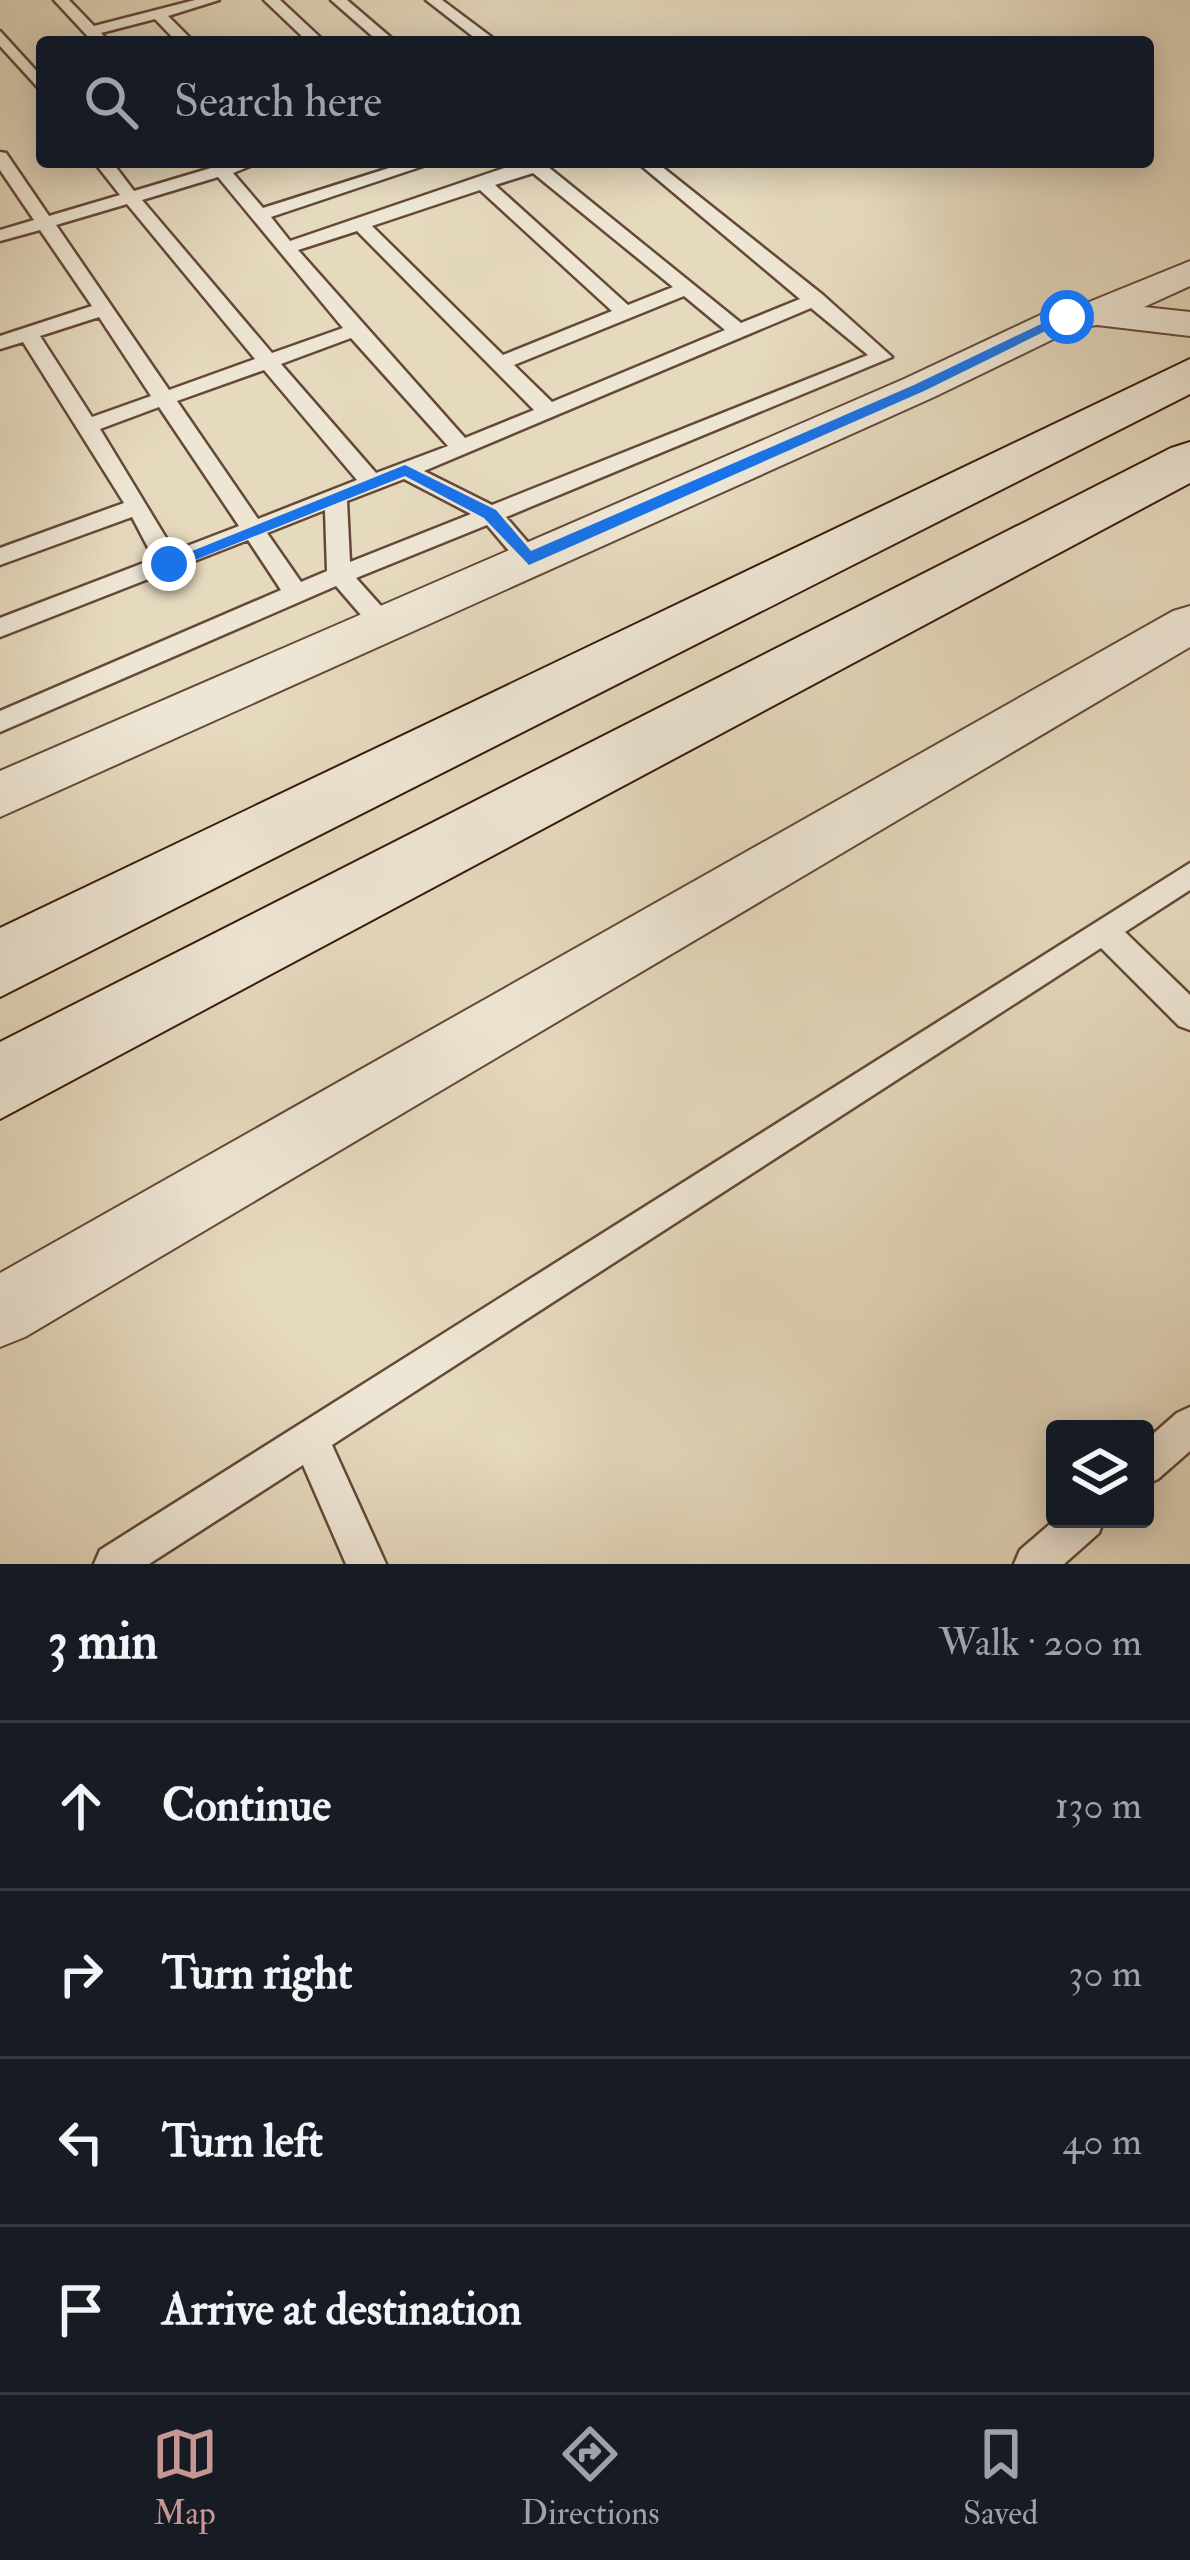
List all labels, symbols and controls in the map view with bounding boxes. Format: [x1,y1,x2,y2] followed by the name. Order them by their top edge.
[36,36,1154,168] search box
[78,69,144,135] icon: search
[174,74,382,130] text: Search here
[1040,290,1094,344] route start
[142,537,196,591] route end
[1046,1420,1154,1528] map controls
[1046,1420,1154,1528] button: layers
[48,1610,158,1674] text: 3 min
[939,1618,1142,1667] text: Walk · 200 m
[48,1773,114,1839] icon: ahead
[162,1778,331,1834] text: Continue
[1055,1781,1142,1830] text: 130 m
[48,1941,114,2007] icon: right
[162,1946,352,2002] text: Turn right
[1069,1949,1142,1998] text: 30 m
[48,2109,114,2175] icon: left
[162,2114,323,2170] text: Turn left
[1063,2117,1142,2166] text: 40 m
[48,2277,114,2343] icon: arrive
[162,2282,522,2338] text: Arrive at destination
[152,2421,218,2534] tab: Map
[521,2421,660,2534] tab: Directions
[963,2421,1038,2534] tab: Saved

